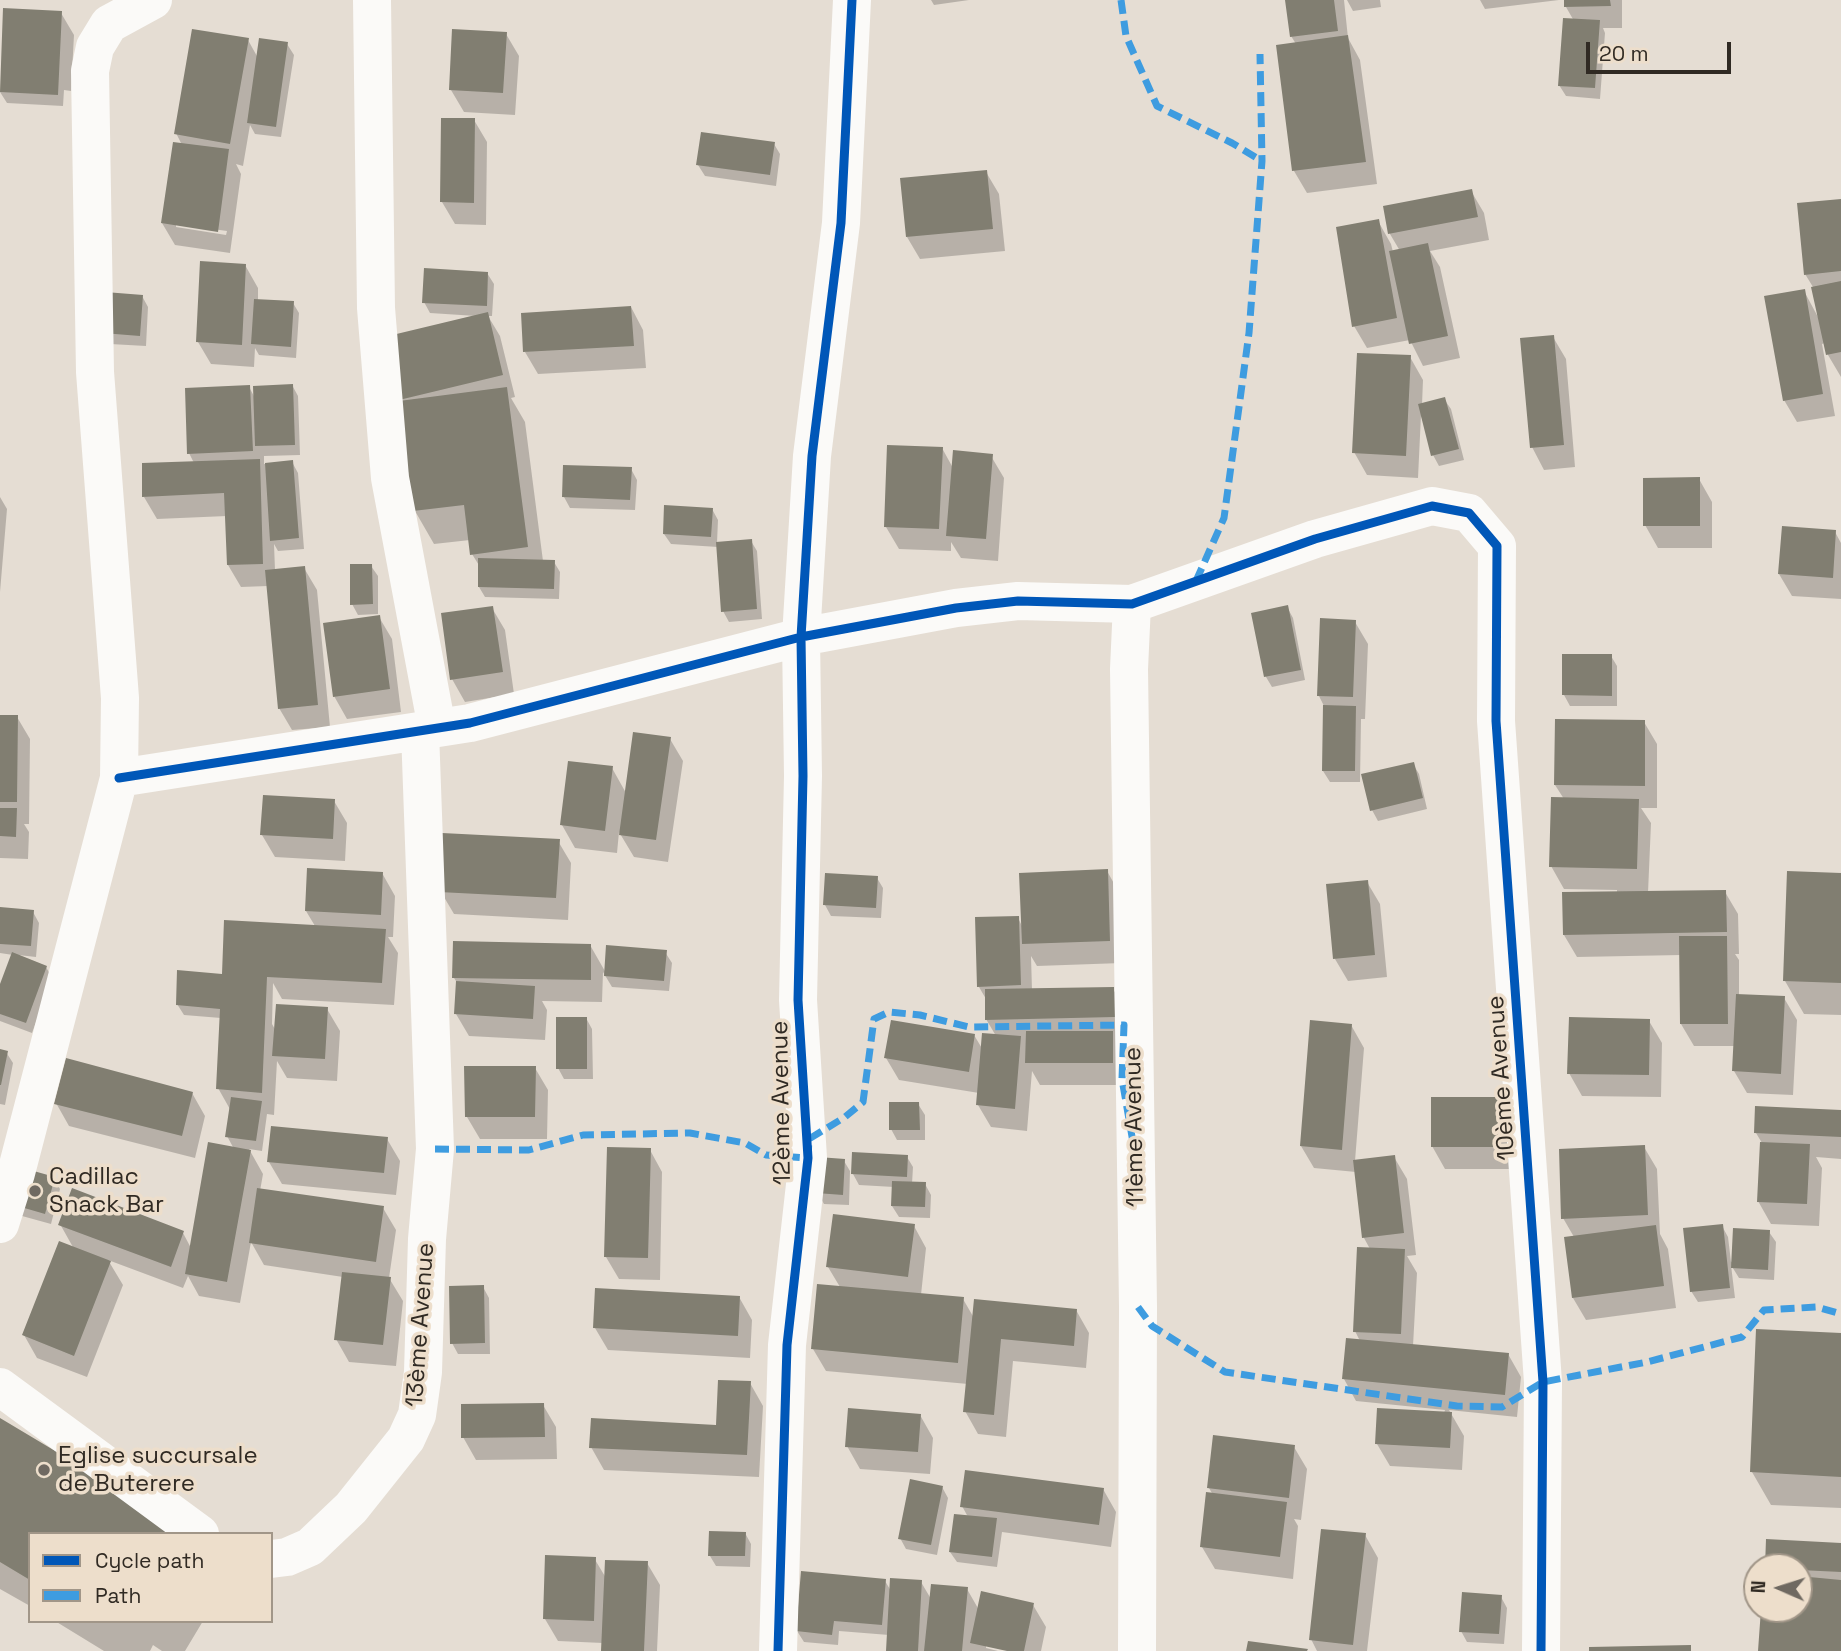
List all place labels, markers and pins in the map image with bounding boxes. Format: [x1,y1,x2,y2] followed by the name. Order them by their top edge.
[49,1163,164,1219] place label: Cadillac Snack Bar
[27,1183,43,1199] marker: Cadillac Snack Bar
[58,1442,258,1498] place label: Eglise succursale de Buterere
[36,1462,52,1478] marker: Eglise succursale de Buterere

